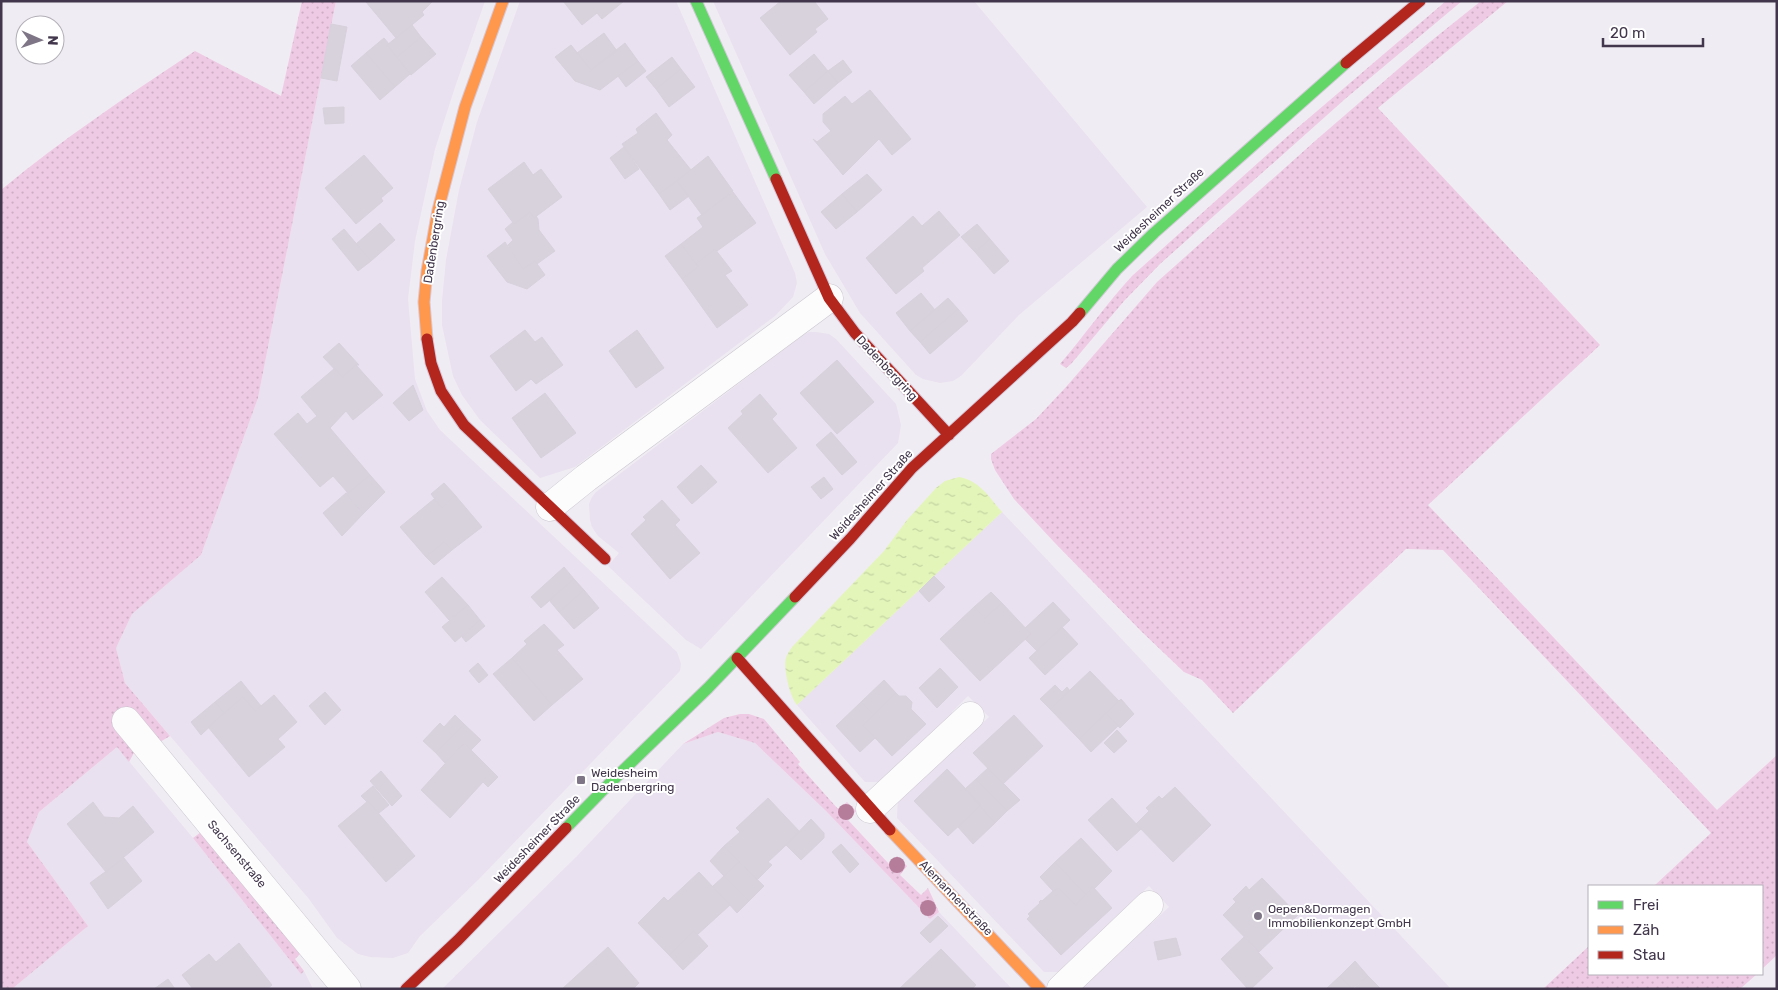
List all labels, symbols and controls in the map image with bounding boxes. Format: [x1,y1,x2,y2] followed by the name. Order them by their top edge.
[15,15,65,65] north arrow
[1603,15,1703,47] scale bar
[1610,24,1645,42] text: 20 m
[44,35,61,46] text: N
[1111,165,1207,255] street label: Weidesheimer Straße
[421,200,447,284] street label: Dadenbergring
[853,333,921,403] street label: Dadenbergring
[826,446,916,543] street label: Weidesheimer Straße
[591,766,674,794] place label: Weidesheim Dadenbergring
[575,774,587,786] marker: Weidesheim Dadenbergring
[491,792,583,886] street label: Weidesheimer Straße
[205,817,269,891] street label: Sachsenstraße
[917,857,996,939] street label: Alemannenstraße
[1588,885,1763,975] legend
[1633,896,1659,914] text: Frei
[1268,902,1411,930] place label: Oepen&Dormagen Immobilienkonzept GmbH
[1252,910,1264,922] marker: Oepen&Dormagen Immobilienkonzept GmbH
[1633,921,1659,939] text: Zäh
[1633,946,1666,964] text: Stau

